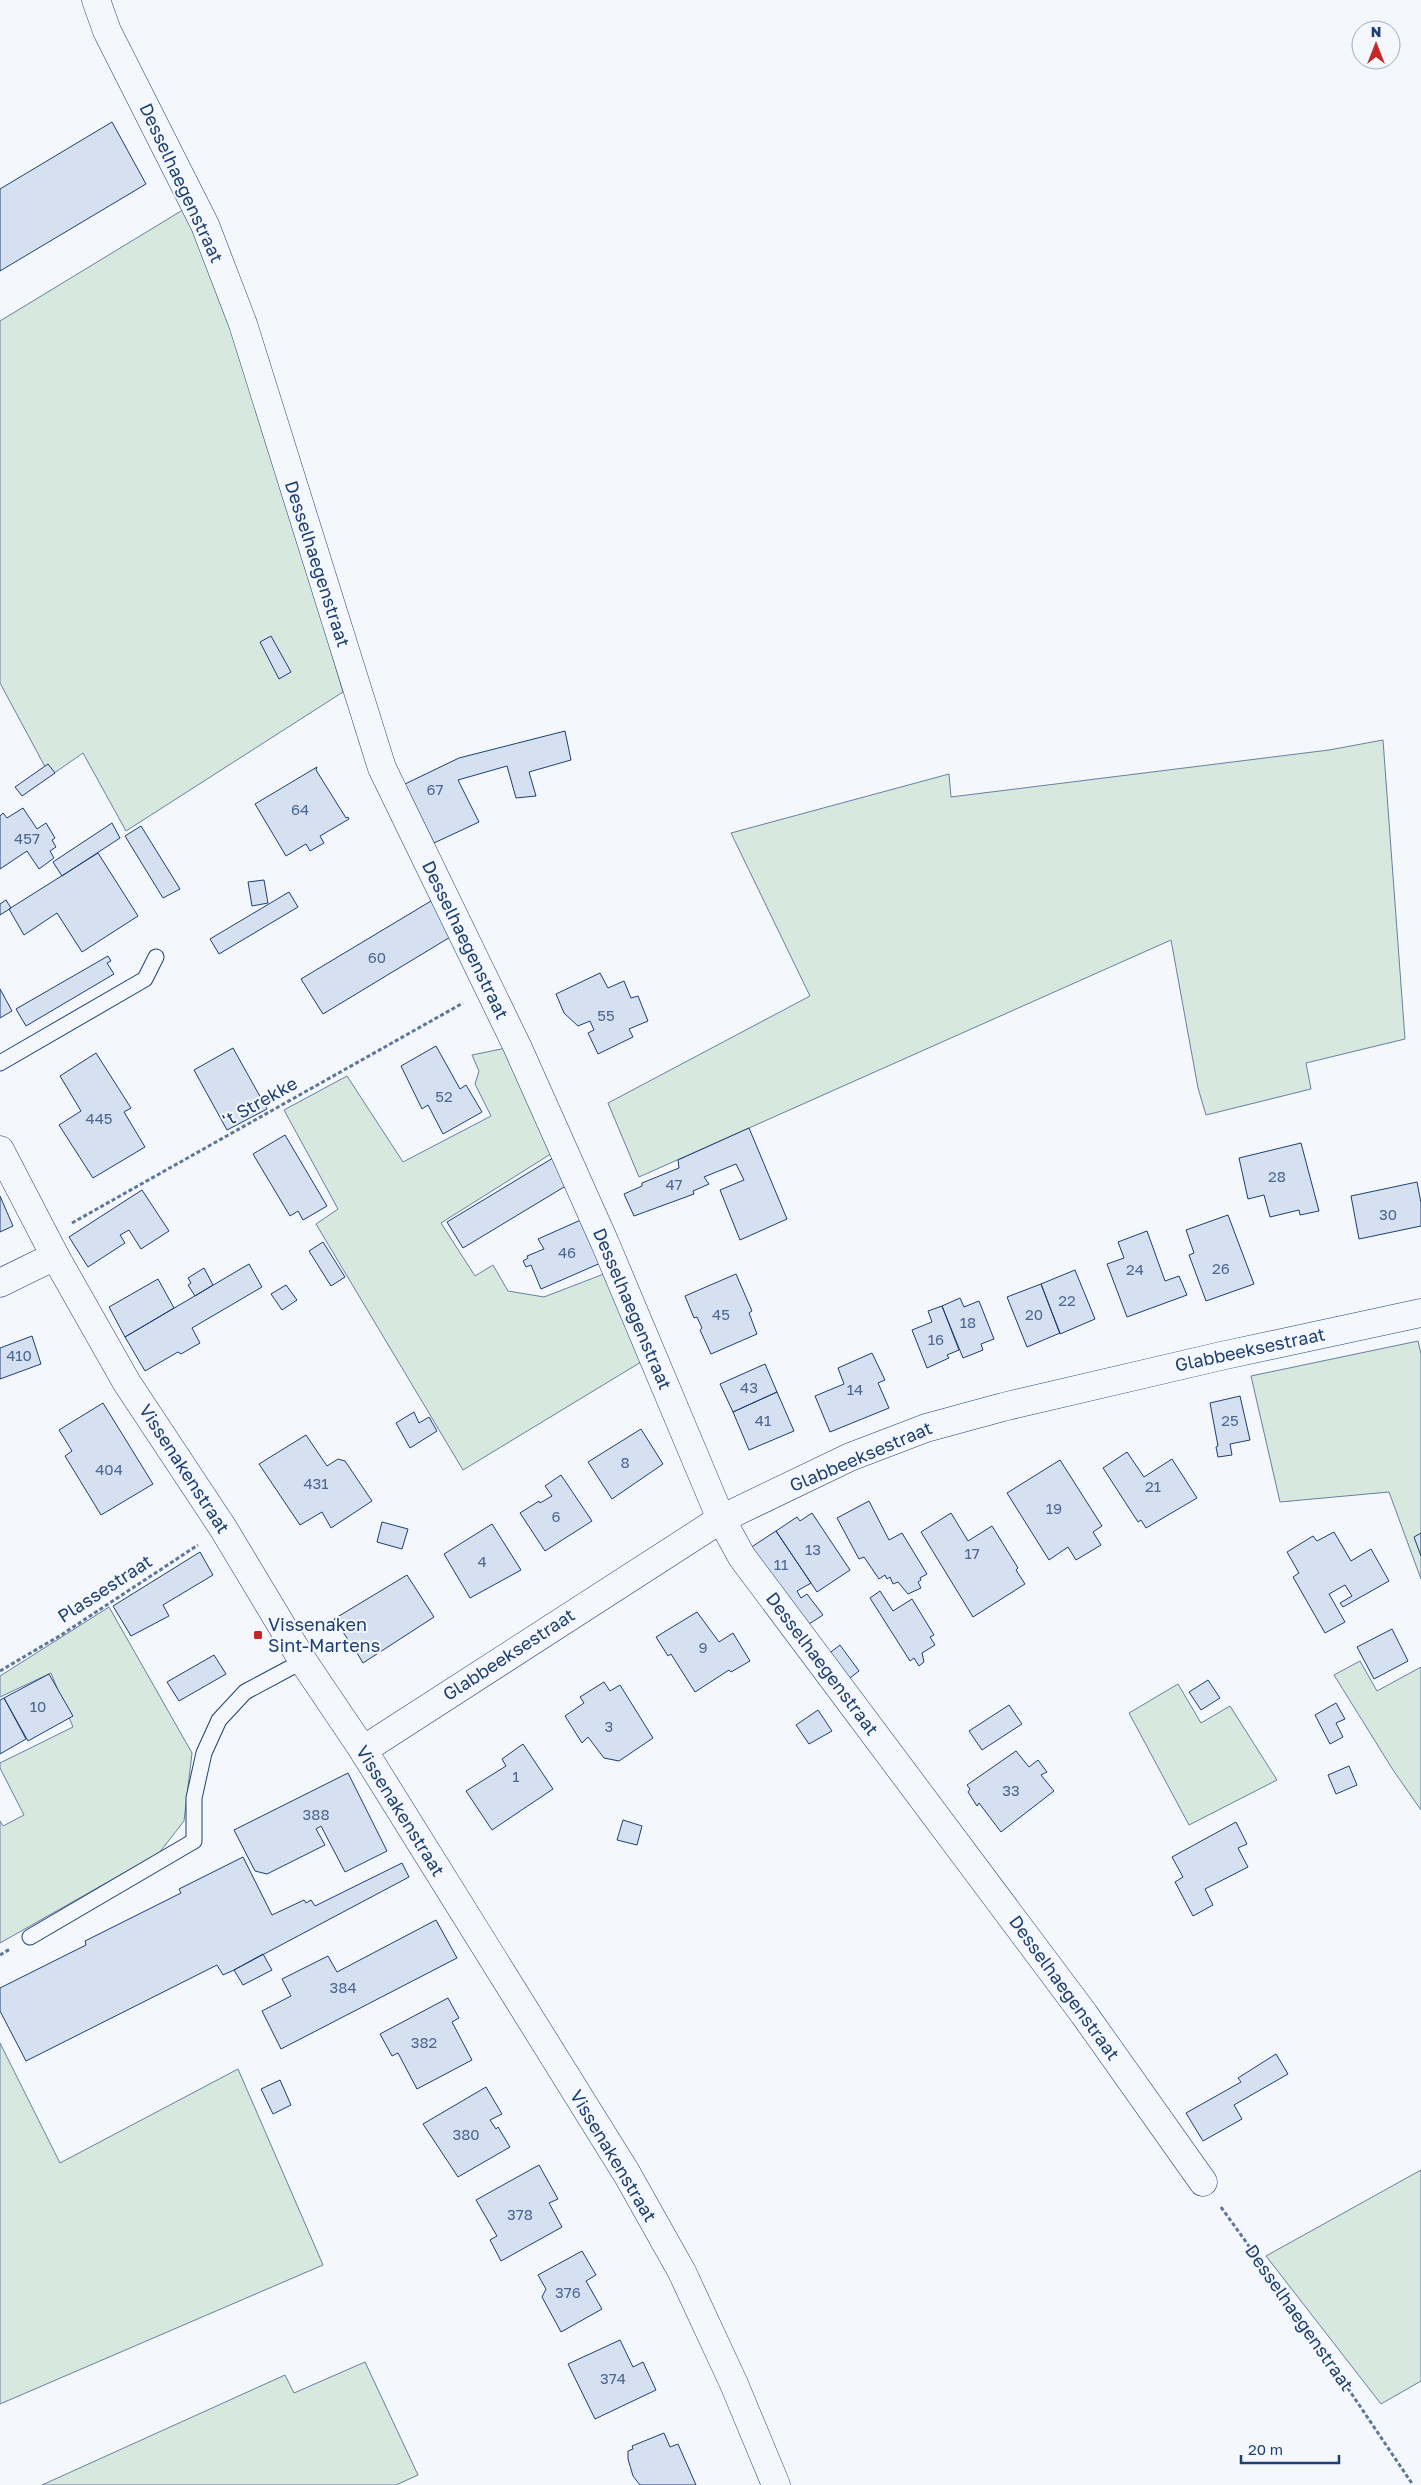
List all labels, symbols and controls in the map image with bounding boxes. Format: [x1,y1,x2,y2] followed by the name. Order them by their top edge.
[1351,20,1401,70] north arrow
[1371,23,1381,40] text: N
[135,99,229,266] street label: Desselhaegenstraat
[281,478,355,650] street label: Desselhaegenstraat
[426,780,444,798] house number: 67
[291,800,309,818] house number: 64
[14,829,40,847] house number: 457
[418,857,514,1022] street label: Desselhaegenstraat
[368,948,386,966] house number: 60
[597,1006,615,1024] house number: 55
[218,1072,301,1131] street label: 't Strekke
[435,1087,453,1105] house number: 52
[85,1109,113,1127] house number: 445
[1268,1167,1286,1185] house number: 28
[665,1175,683,1193] house number: 47
[1379,1205,1397,1223] house number: 30
[589,1224,677,1393] street label: Desselhaegenstraat
[558,1243,576,1261] house number: 46
[1212,1259,1230,1277] house number: 26
[1126,1260,1144,1278] house number: 24
[1058,1291,1076,1309] house number: 22
[712,1305,730,1323] house number: 45
[1025,1305,1043,1323] house number: 20
[960,1313,976,1331] house number: 18
[1173,1322,1327,1376] street label: Glabbeeksestraat
[928,1330,944,1348] house number: 16
[6,1346,32,1364] house number: 410
[740,1378,758,1396] house number: 43
[847,1380,863,1398] house number: 14
[135,1400,235,1537] street label: Vissenakenstraat
[755,1411,771,1429] house number: 41
[1221,1411,1239,1429] house number: 25
[786,1416,935,1496] street label: Glabbeeksestraat
[620,1453,630,1471] house number: 8
[95,1460,123,1478] house number: 404
[303,1474,329,1492] house number: 431
[1145,1477,1161,1495] house number: 21
[1046,1499,1062,1517] house number: 19
[551,1507,561,1525] house number: 6
[805,1540,821,1558] house number: 13
[964,1544,980,1562] house number: 17
[53,1549,156,1627] street label: Plassestraat
[477,1552,487,1570] house number: 4
[774,1555,788,1573] house number: 11
[762,1587,884,1739] street label: Desselhaegenstraat
[438,1603,578,1705] street label: Glabbeeksestraat
[268,1613,380,1656] place label: Vissenaken Sint-Martens
[252,1629,264,1641] marker: Vissenaken Sint-Martens
[698,1638,708,1656] house number: 9
[30,1697,46,1715] house number: 10
[605,1717,613,1735] house number: 3
[352,1741,450,1880] street label: Vissenakenstraat
[512,1767,520,1785] house number: 1
[1002,1781,1020,1799] house number: 33
[302,1805,330,1823] house number: 388
[1005,1911,1125,2064] street label: Desselhaegenstraat
[329,1978,357,1996] house number: 384
[411,2033,437,2051] house number: 382
[566,2086,662,2225] street label: Vissenakenstraat
[452,2125,480,2143] house number: 380
[507,2205,533,2223] house number: 378
[1241,2240,1359,2395] street label: Desselhaegenstraat
[555,2283,581,2301] house number: 376
[600,2369,626,2387] house number: 374
[1241,2432,1338,2464] scale bar
[1248,2440,1283,2458] text: 20 m

